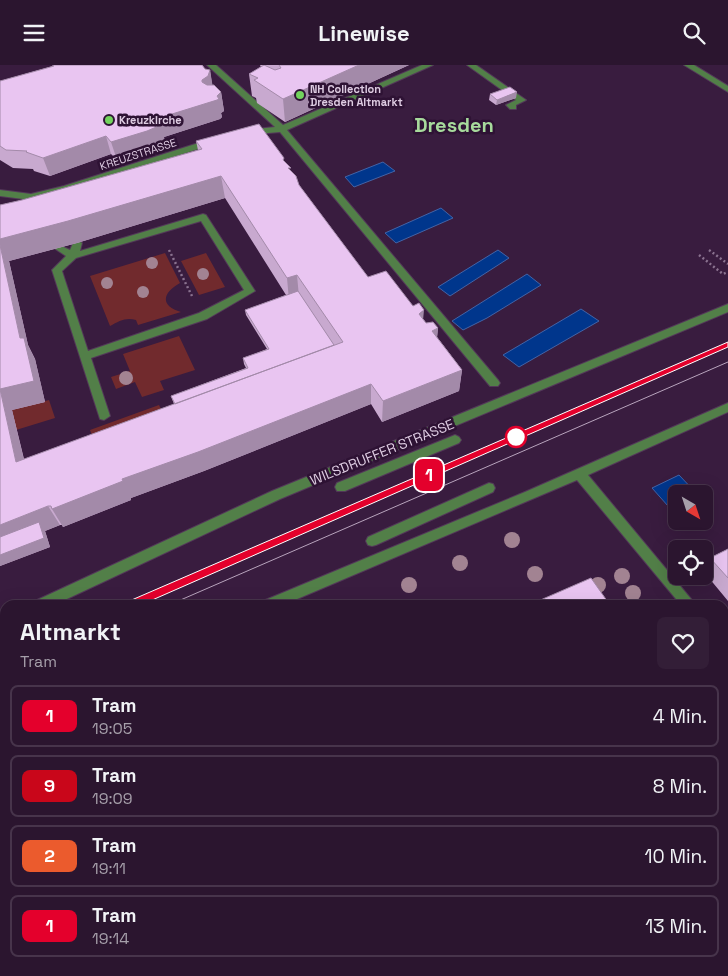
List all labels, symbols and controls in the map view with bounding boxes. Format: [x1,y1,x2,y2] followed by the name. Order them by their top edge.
[20,19,48,47] icon: menu
[318,19,410,47] text: Linewise
[680,19,708,47] icon: search
[310,82,403,109] place label: NH Collection Dresden Altmarkt
[294,89,306,101] marker: NH Collection Dresden Altmarkt
[414,112,494,138] district label: Dresden
[119,113,182,127] place label: Kreuzkirche
[103,114,115,126] marker: Kreuzkirche
[98,135,178,173] street label: KREUZSTRASSE
[307,415,457,489] street label: WILSDRUFFER STRASSE
[505,426,527,448] unlabelled marker
[413,459,445,491] line badge: 1
[425,463,433,486] text: 1
[668,485,712,530] north arrow
[668,485,713,585] map controls
[668,540,713,585] button: locate
[20,616,121,647] text: Altmarkt
[657,617,709,669] button: heart
[20,651,57,672] text: Tram
[92,693,136,718] text: Tram
[45,704,54,727] text: 1
[653,704,707,729] text: 4 Min.
[92,718,132,739] text: 19:05
[92,763,136,788] text: Tram
[44,774,55,797] text: 9
[653,774,707,799] text: 8 Min.
[92,788,133,809] text: 19:09
[92,833,136,858] text: Tram
[44,844,55,867] text: 2
[644,844,707,869] text: 10 Min.
[92,858,126,879] text: 19:11
[92,903,136,928] text: Tram
[45,914,54,937] text: 1
[645,914,707,939] text: 13 Min.
[92,928,129,949] text: 19:14

